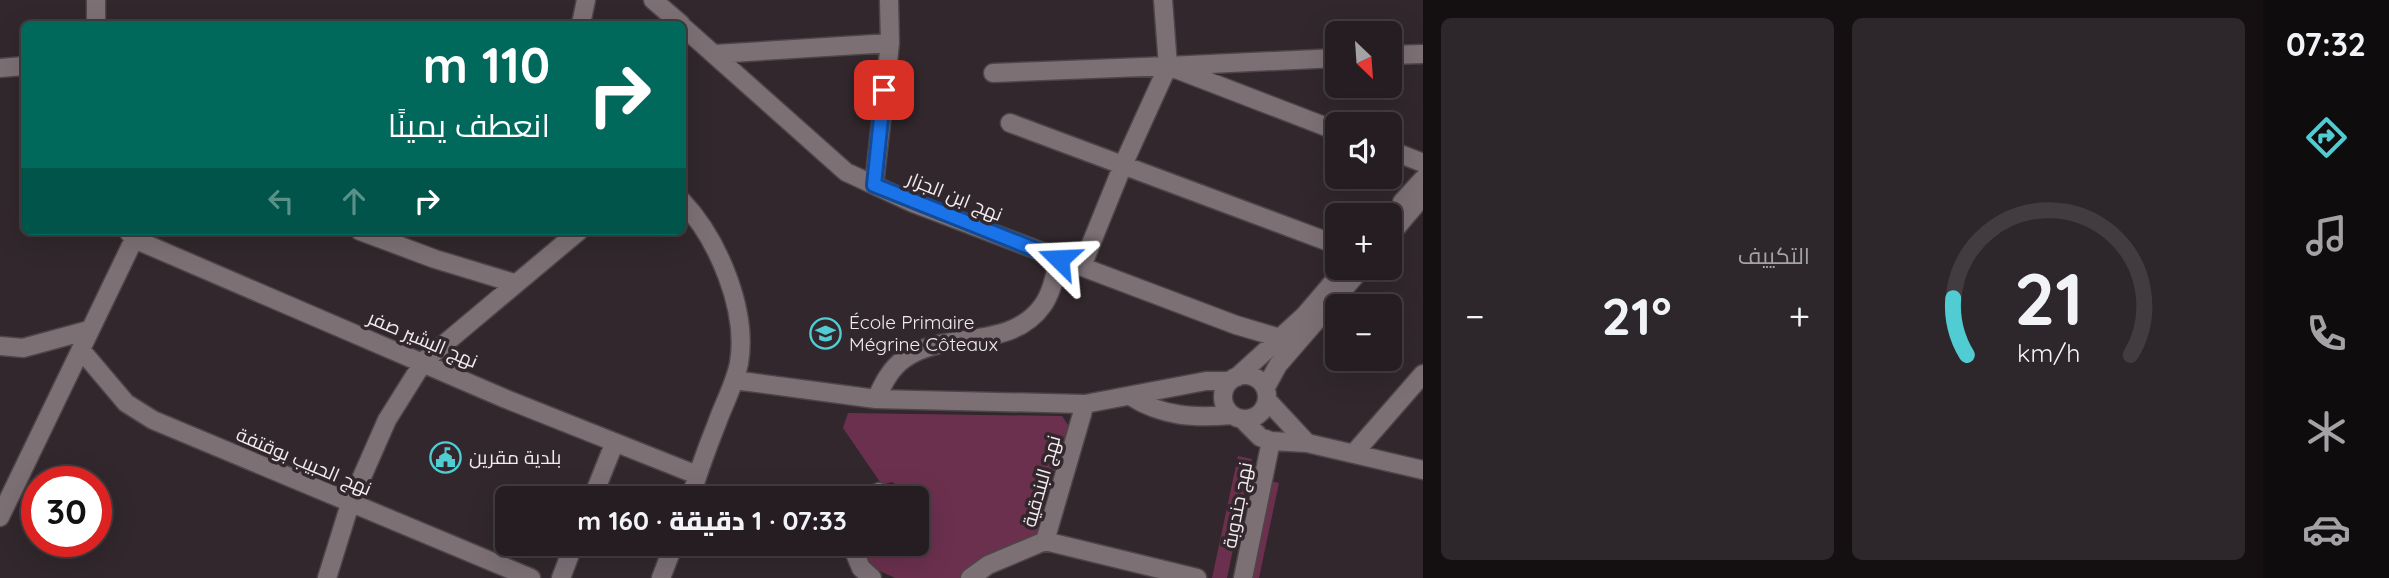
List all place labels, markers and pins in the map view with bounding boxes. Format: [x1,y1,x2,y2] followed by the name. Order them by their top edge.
[854,60,914,120] pin
[849,310,998,356] place label: École Primaire Mégrine Côteaux
[809,316,843,350] school or university icon: École Primaire Mégrine Côteaux
[429,440,463,474] public building icon: بلدية مقرين
[469,445,561,469] place label: بلدية مقرين

